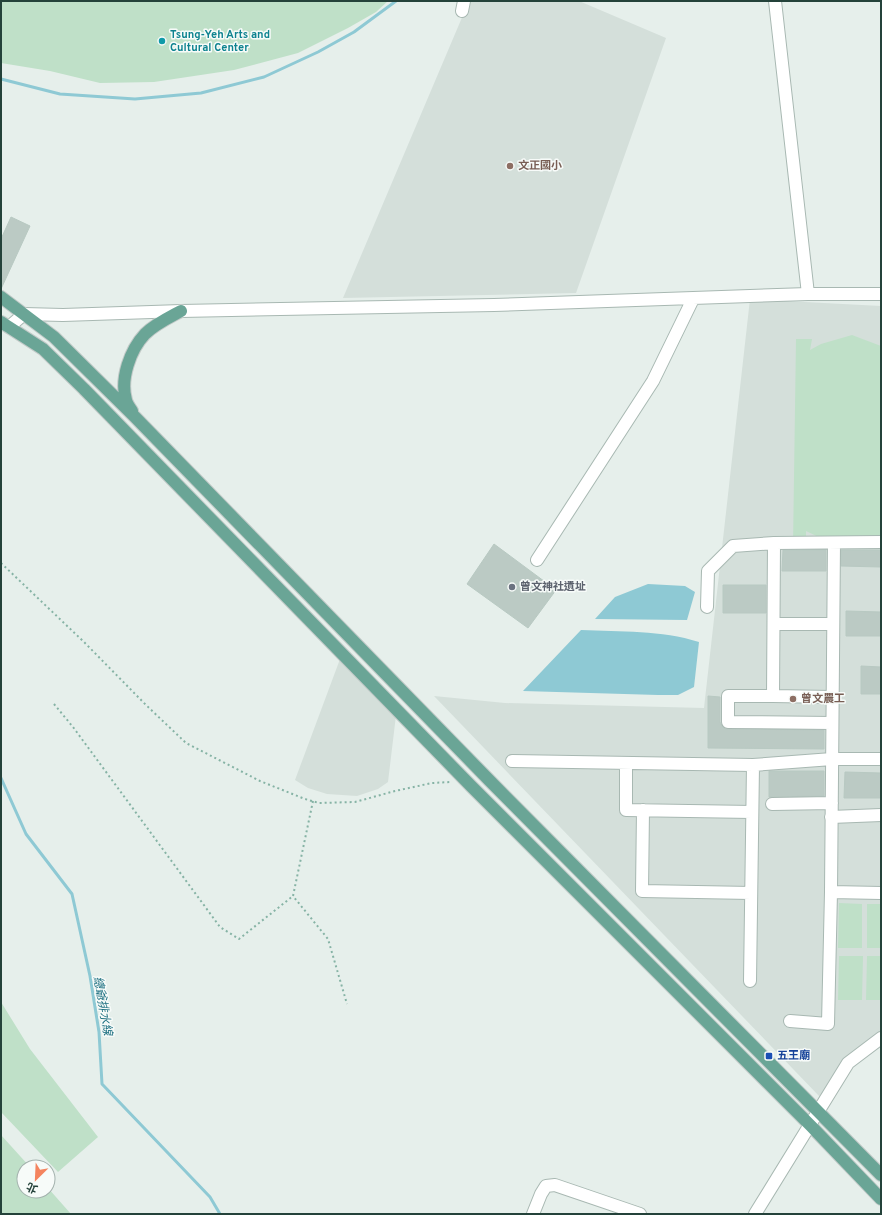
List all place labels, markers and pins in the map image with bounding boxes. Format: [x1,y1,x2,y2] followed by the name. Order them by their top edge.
[170,28,270,55] place label: Tsung-Yeh Arts and Cultural Center
[157,36,167,46] marker: Tsung-Yeh Arts and Cultural Center
[518,159,562,173] place label: 文正國小
[505,161,515,171] marker: 文正國小
[520,580,586,594] place label: 曾文神社遺址
[507,582,517,592] marker: 曾文神社遺址
[801,692,845,706] place label: 曾文農工
[788,694,798,704] marker: 曾文農工
[777,1049,810,1063] place label: 五王廟
[764,1051,774,1061] marker: 五王廟

